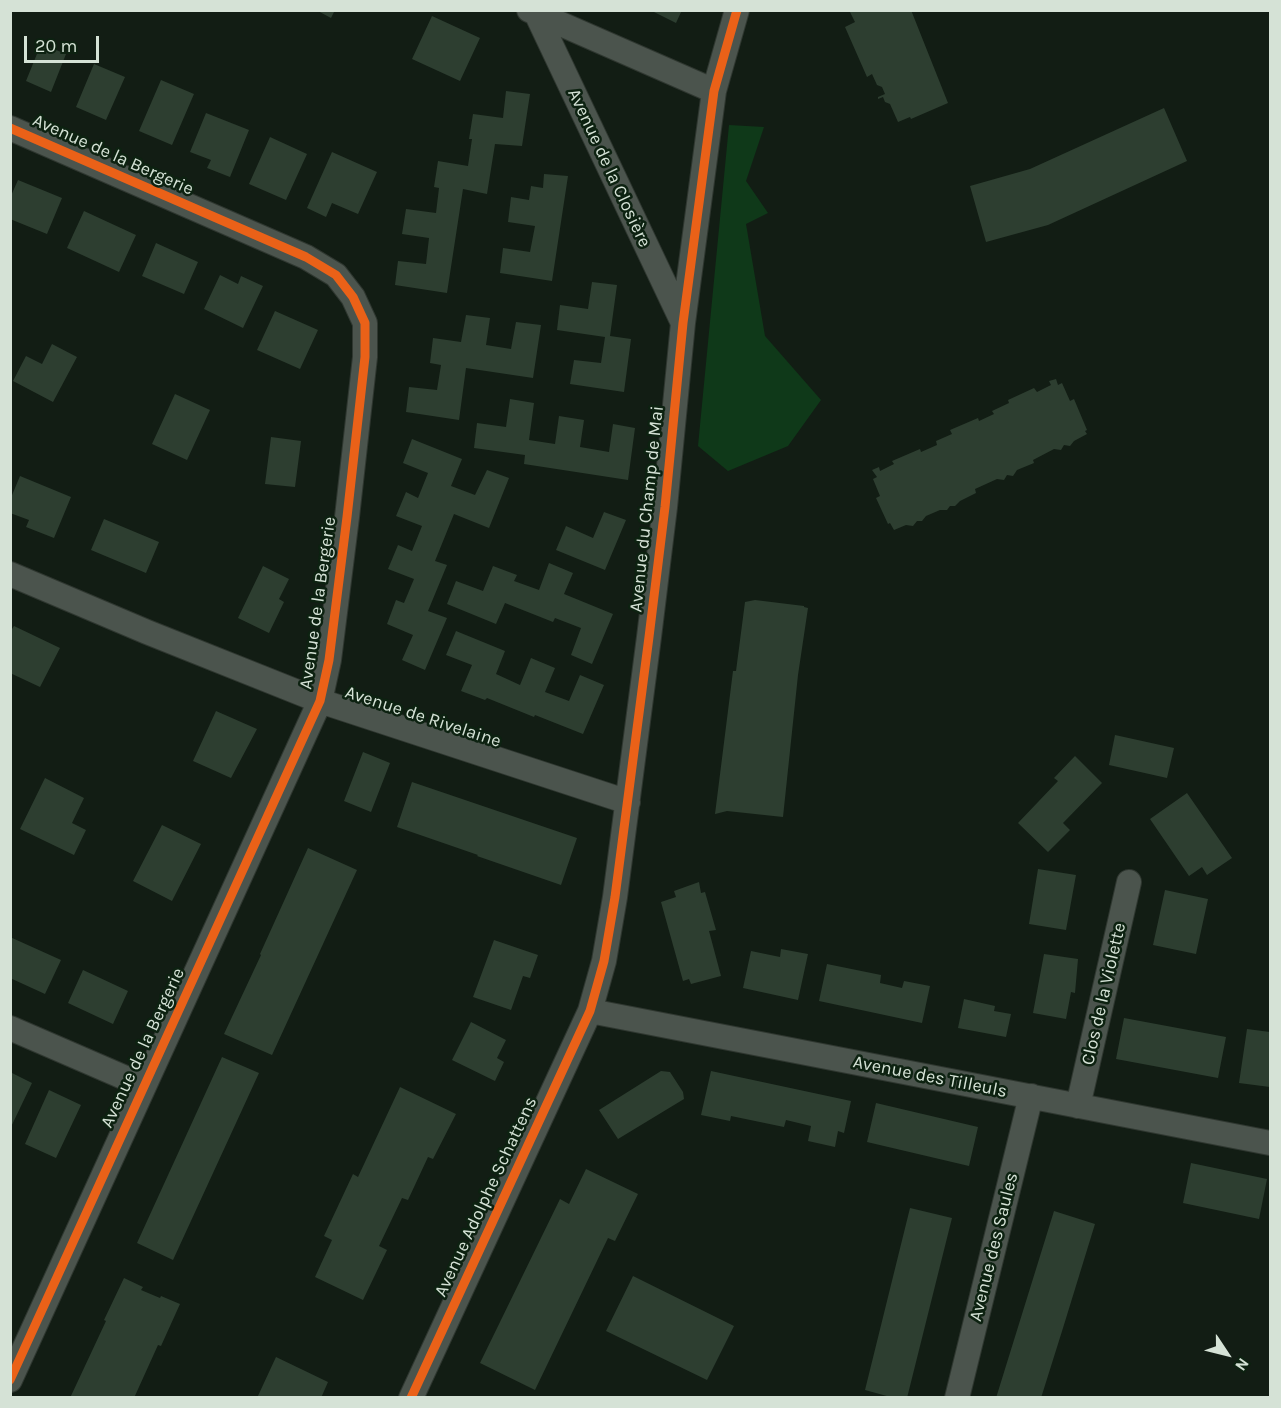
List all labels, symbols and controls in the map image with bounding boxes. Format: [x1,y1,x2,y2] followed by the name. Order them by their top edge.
[27,24,102,62] scale bar
[35,35,77,57] text: 20 m
[563,85,655,251] street label: Avenue de la Closière
[29,110,197,200] street label: Avenue de la Bergerie
[625,405,669,613] street label: Avenue du Champ de Mai
[295,515,341,691] street label: Avenue de la Bergerie
[342,682,504,752] street label: Avenue de Rivelaine
[1077,921,1131,1067] street label: Clos de la Violette
[96,965,190,1131] street label: Avenue de la Bergerie
[851,1051,1009,1103] street label: Avenue des Tilleuls
[430,1093,542,1301] street label: Avenue Adolphe Schattens
[965,1170,1023,1324] street label: Avenue des Saules
[1197,1324,1257,1384] north arrow
[1231,1354,1253,1375] text: N

